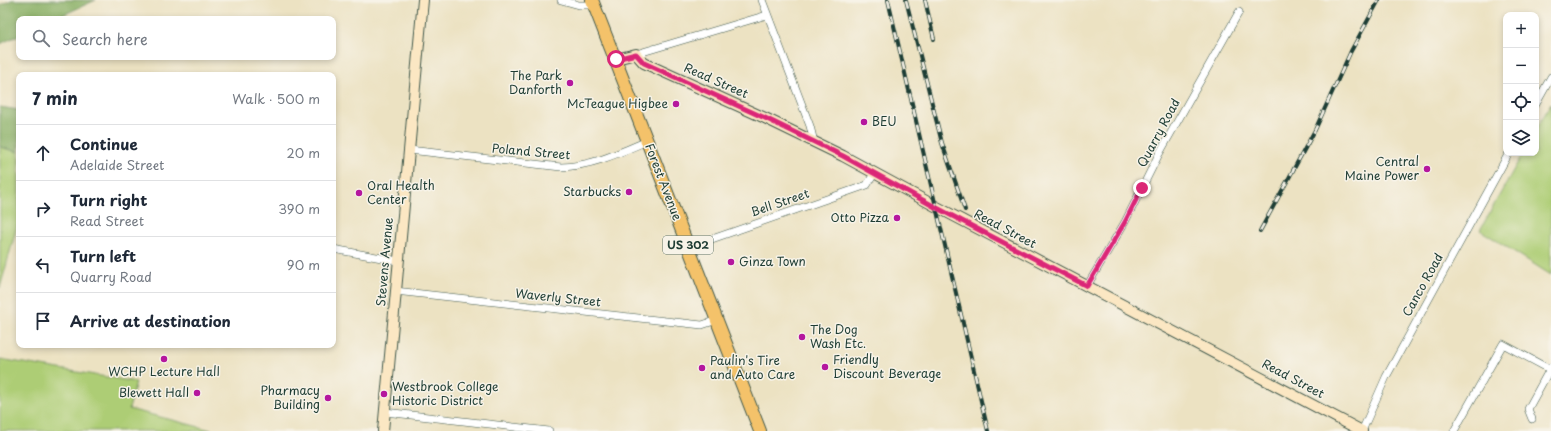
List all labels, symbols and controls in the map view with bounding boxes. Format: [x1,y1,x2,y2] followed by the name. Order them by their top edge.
[1503,12,1539,156] map controls
[1503,12,1539,48] button: +
[16,16,336,60] search box
[30,27,52,49] icon: search
[62,27,148,50] text: Search here
[1503,48,1539,84] button: −
[607,50,625,68] route start
[681,58,751,102] street label: Read Street
[509,66,562,98] place label: The Park Danforth
[565,78,575,88] marker: The Park Danforth
[1503,84,1539,120] button: locate
[32,85,78,111] text: 7 min
[232,89,320,108] text: Walk · 500 m
[567,94,668,112] place label: McTeague Higbee
[1132,95,1184,170] street label: Quarry Road
[671,99,681,109] marker: McTeague Higbee
[872,112,897,130] place label: BEU
[859,117,869,127] marker: BEU
[1503,120,1539,156] button: layers
[70,132,138,155] text: Continue
[491,139,571,163] street label: Poland Street
[641,141,687,223] street label: Forest Avenue
[32,142,54,164] icon: ahead
[286,143,320,162] text: 20 m
[1345,152,1419,184] place label: Central Maine Power
[70,155,164,174] text: Adelaide Street
[1422,164,1432,174] marker: Central Maine Power
[367,176,435,208] place label: Oral Health Center
[1133,179,1151,197] route end
[563,182,621,200] place label: Starbucks
[748,184,811,220] street label: Bell Street
[624,187,634,197] marker: Starbucks
[70,188,147,211] text: Turn right
[354,188,364,198] marker: Oral Health Center
[32,198,54,220] icon: right
[278,199,320,218] text: 390 m
[971,204,1040,252] street label: Read Street
[831,208,890,226] place label: Otto Pizza
[70,211,144,230] text: Read Street
[892,213,902,223] marker: Otto Pizza
[371,216,397,307] street label: Stevens Avenue
[663,236,713,254] road number: US 302
[70,244,136,267] text: Turn left
[1397,250,1447,319] street label: Canco Road
[739,252,806,270] place label: Ginza Town
[32,254,54,276] icon: left
[287,255,320,274] text: 90 m
[726,257,736,267] marker: Ginza Town
[70,267,152,286] text: Quarry Road
[514,284,602,310] street label: Waverly Street
[70,309,231,332] text: Arrive at destination
[32,310,54,332] icon: arrive
[810,320,866,352] place label: The Dog Wash Etc.
[797,332,807,342] marker: The Dog Wash Etc.
[833,350,941,382] place label: Friendly Discount Beverage
[710,351,795,383] place label: Paulin's Tire and Auto Care
[159,354,169,364] marker: WCHP Lecture Hall
[1259,354,1328,402] street label: Read Street
[108,362,220,380] place label: WCHP Lecture Hall
[820,362,830,372] marker: Friendly Discount Beverage
[697,363,707,373] marker: Paulin's Tire and Auto Care
[392,377,499,409] place label: Westbrook College Historic District
[260,381,320,413] place label: Pharmacy Building
[119,383,189,401] place label: Blewett Hall
[192,388,202,398] marker: Blewett Hall
[379,389,389,399] marker: Westbrook College Historic District
[323,393,333,403] marker: Pharmacy Building

